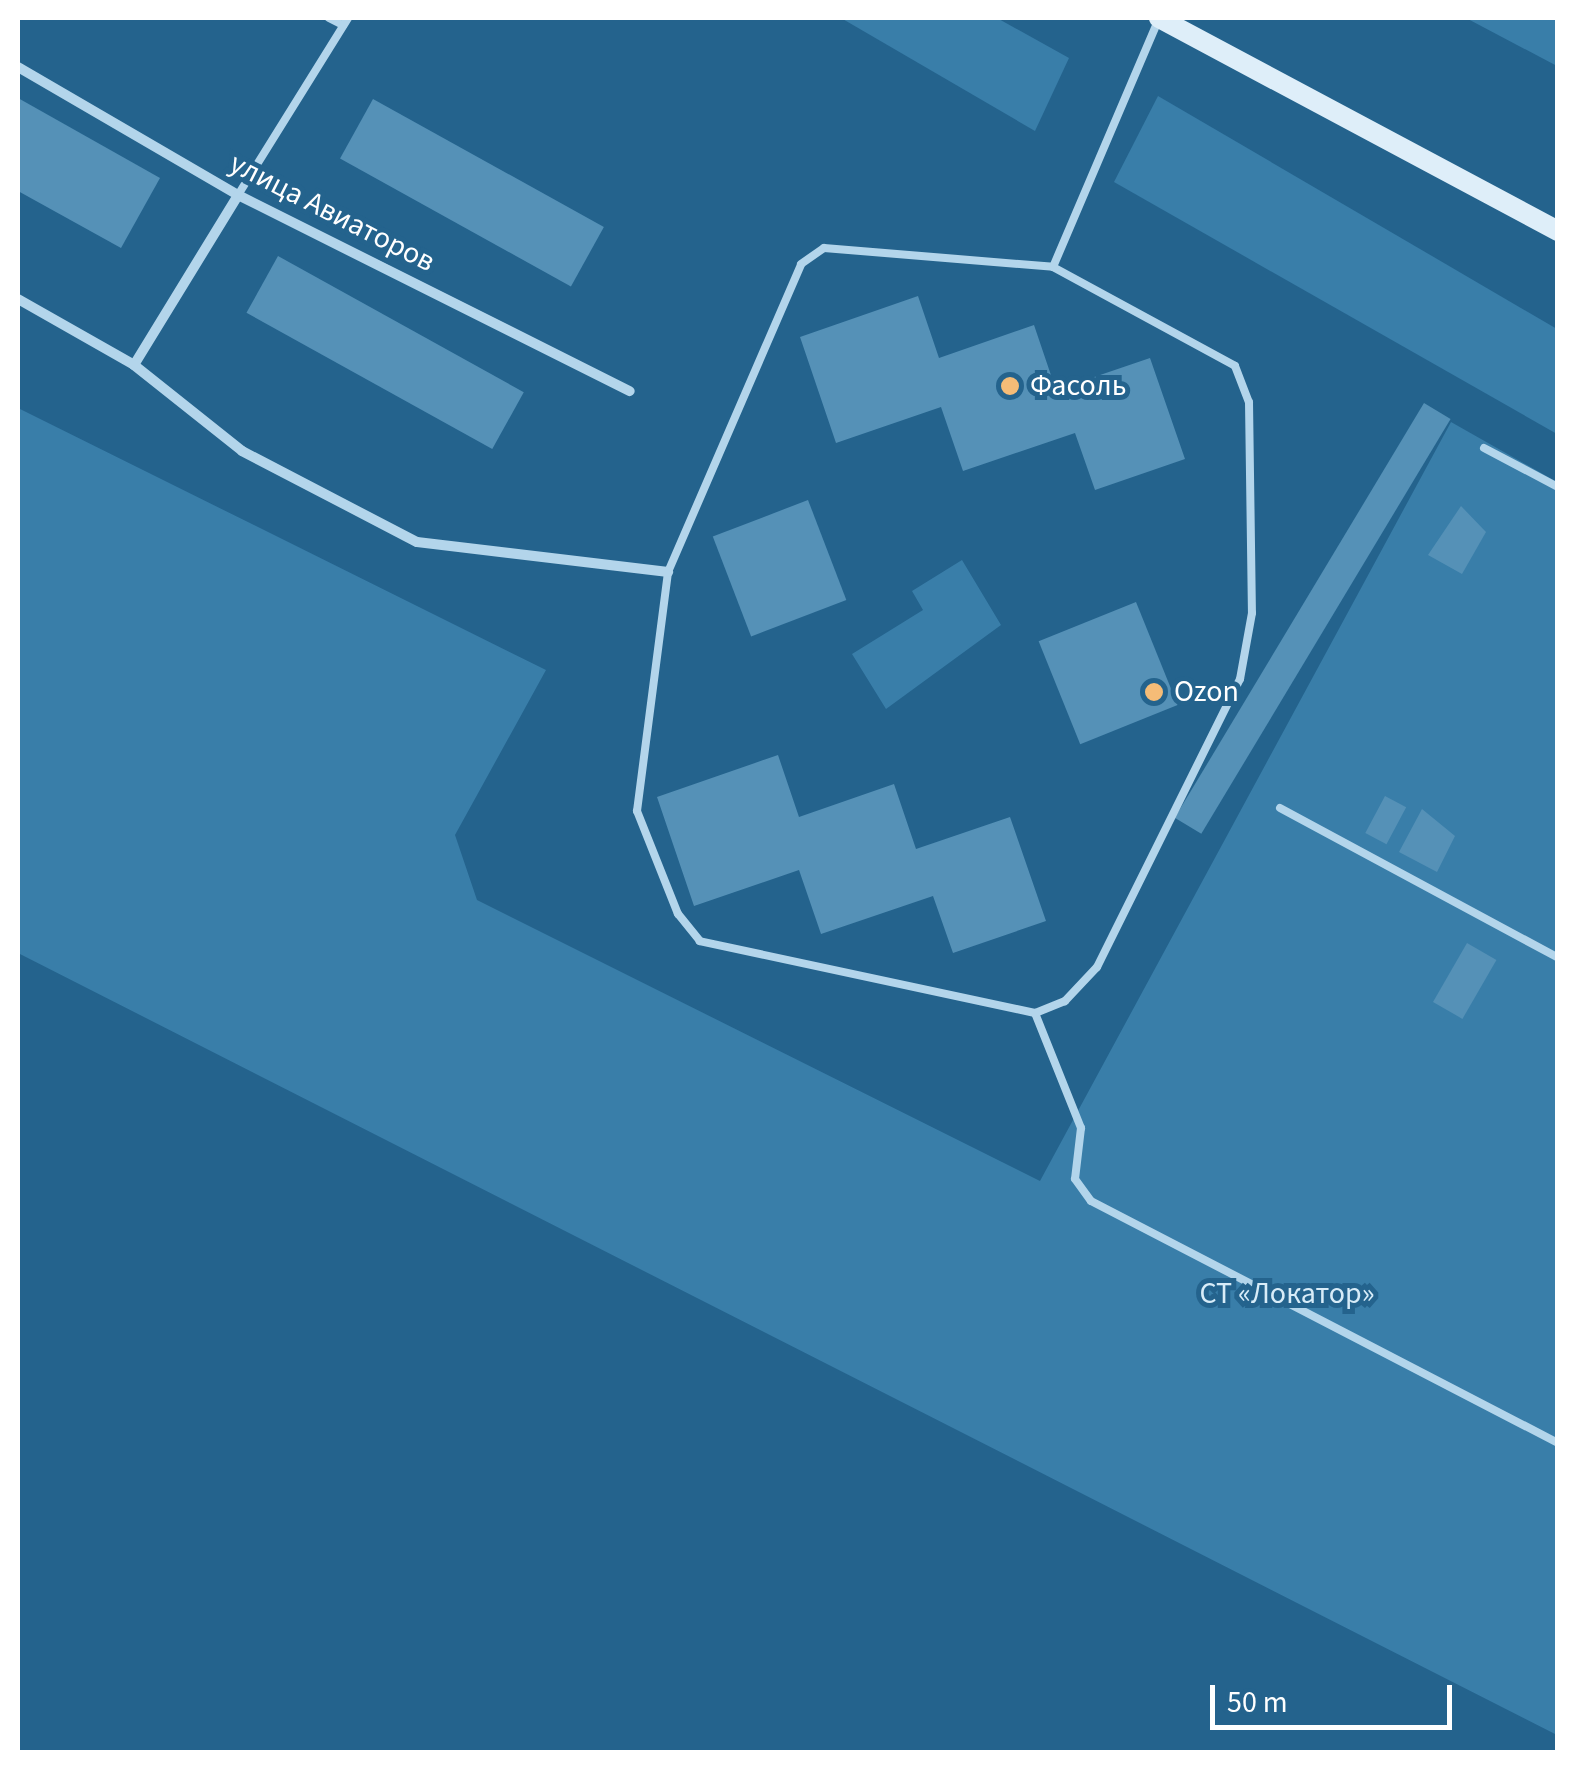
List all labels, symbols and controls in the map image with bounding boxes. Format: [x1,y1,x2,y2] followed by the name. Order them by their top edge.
[223,146,441,280] street label: улица Авиаторов
[1030,368,1126,404] place label: Фасоль
[999,375,1021,397] marker: Фасоль
[1174,674,1239,710] place label: Ozon
[1143,681,1165,703] marker: Ozon
[1199,1276,1375,1312] park label: СТ «Локатор»
[1215,1665,1458,1727] scale bar
[1227,1681,1288,1724] text: 50 m

